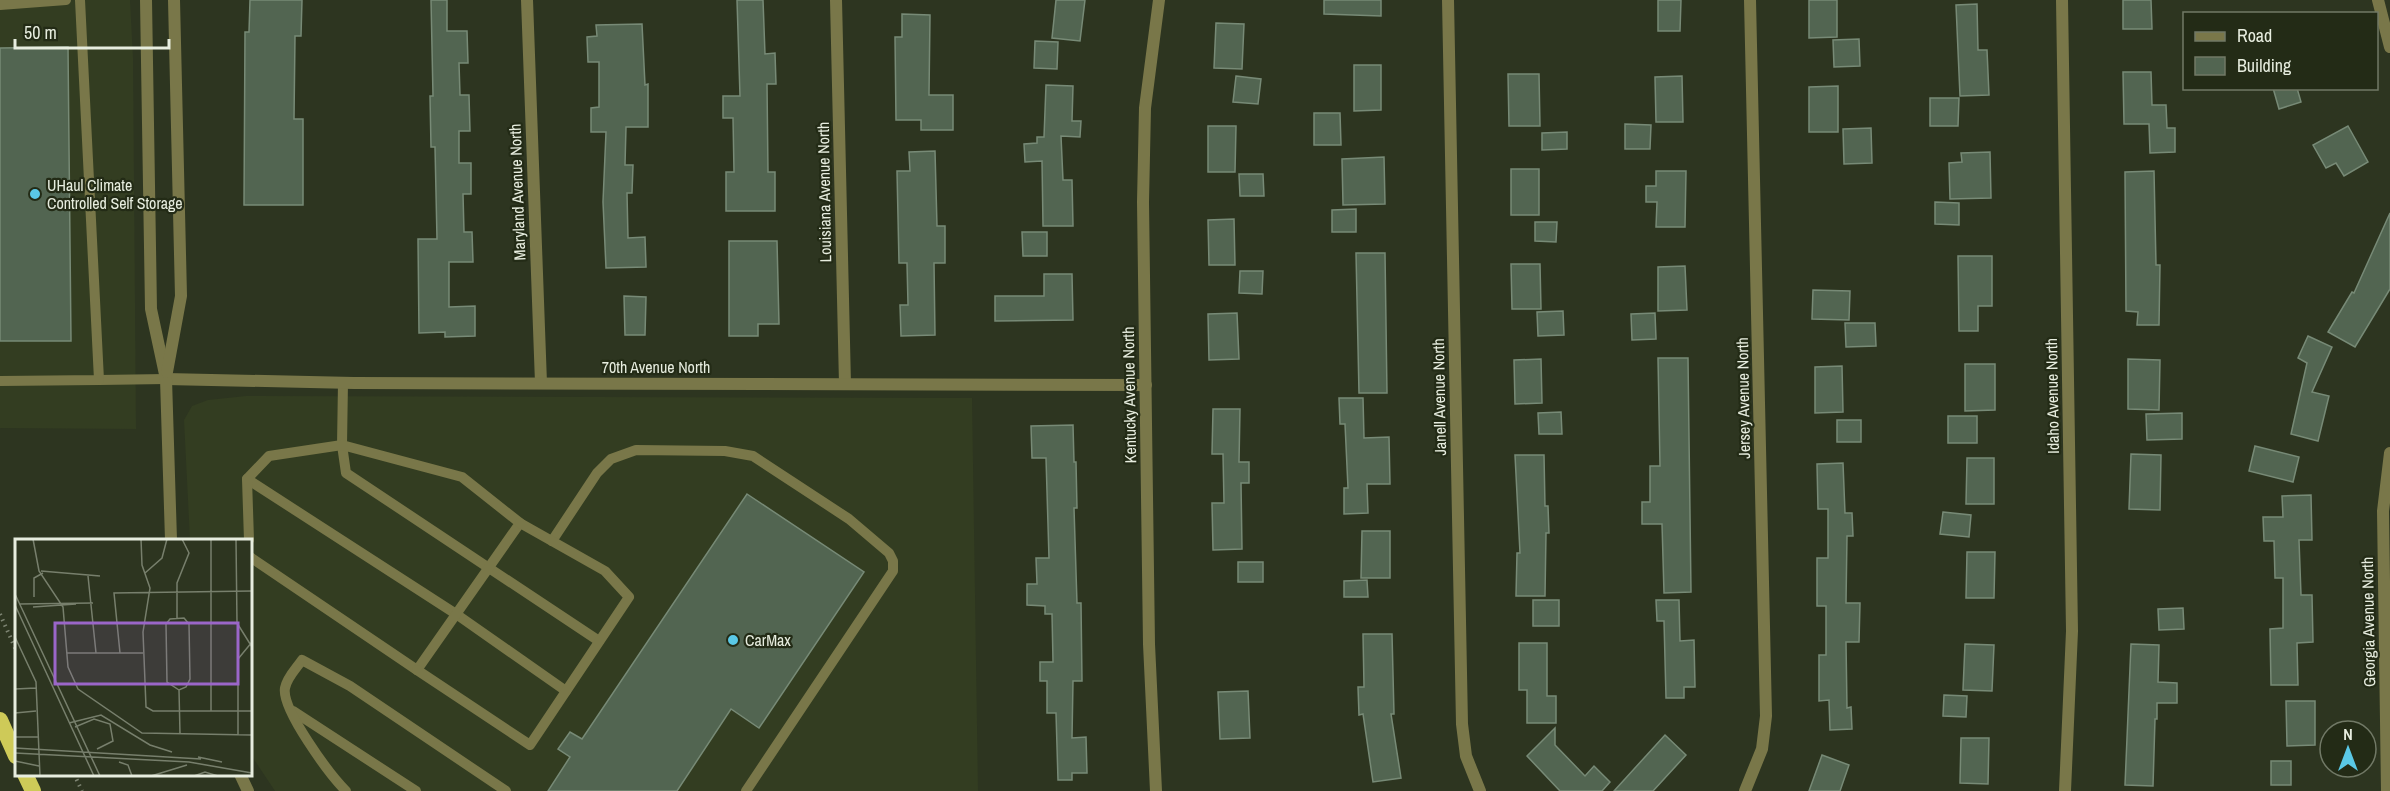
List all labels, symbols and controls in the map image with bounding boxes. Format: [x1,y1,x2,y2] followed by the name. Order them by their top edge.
[15,12,170,50] scale bar
[2183,12,2378,90] legend
[24,20,57,45] text: 50 m
[2237,23,2272,48] text: Road
[2237,53,2292,78] text: Building
[812,122,836,262] street label: Louisiana Avenue North
[504,123,530,261] street label: Maryland Avenue North
[47,174,183,214] place label: UHaul Climate Controlled Self Storage
[28,187,42,201] marker: UHaul Climate Controlled Self Storage
[1117,326,1141,464] street label: Kentucky Avenue North
[1731,337,1755,459] street label: Jersey Avenue North
[1427,338,1451,456] street label: Janell Avenue North
[2040,338,2064,454] street label: Idaho Avenue North
[602,356,710,378] street label: 70th Avenue North
[15,539,252,776] inset map
[2356,557,2380,687] street label: Georgia Avenue North
[745,629,791,651] place label: CarMax
[726,633,740,647] marker: CarMax
[2318,719,2378,779] north arrow
[2343,723,2353,745] text: N

